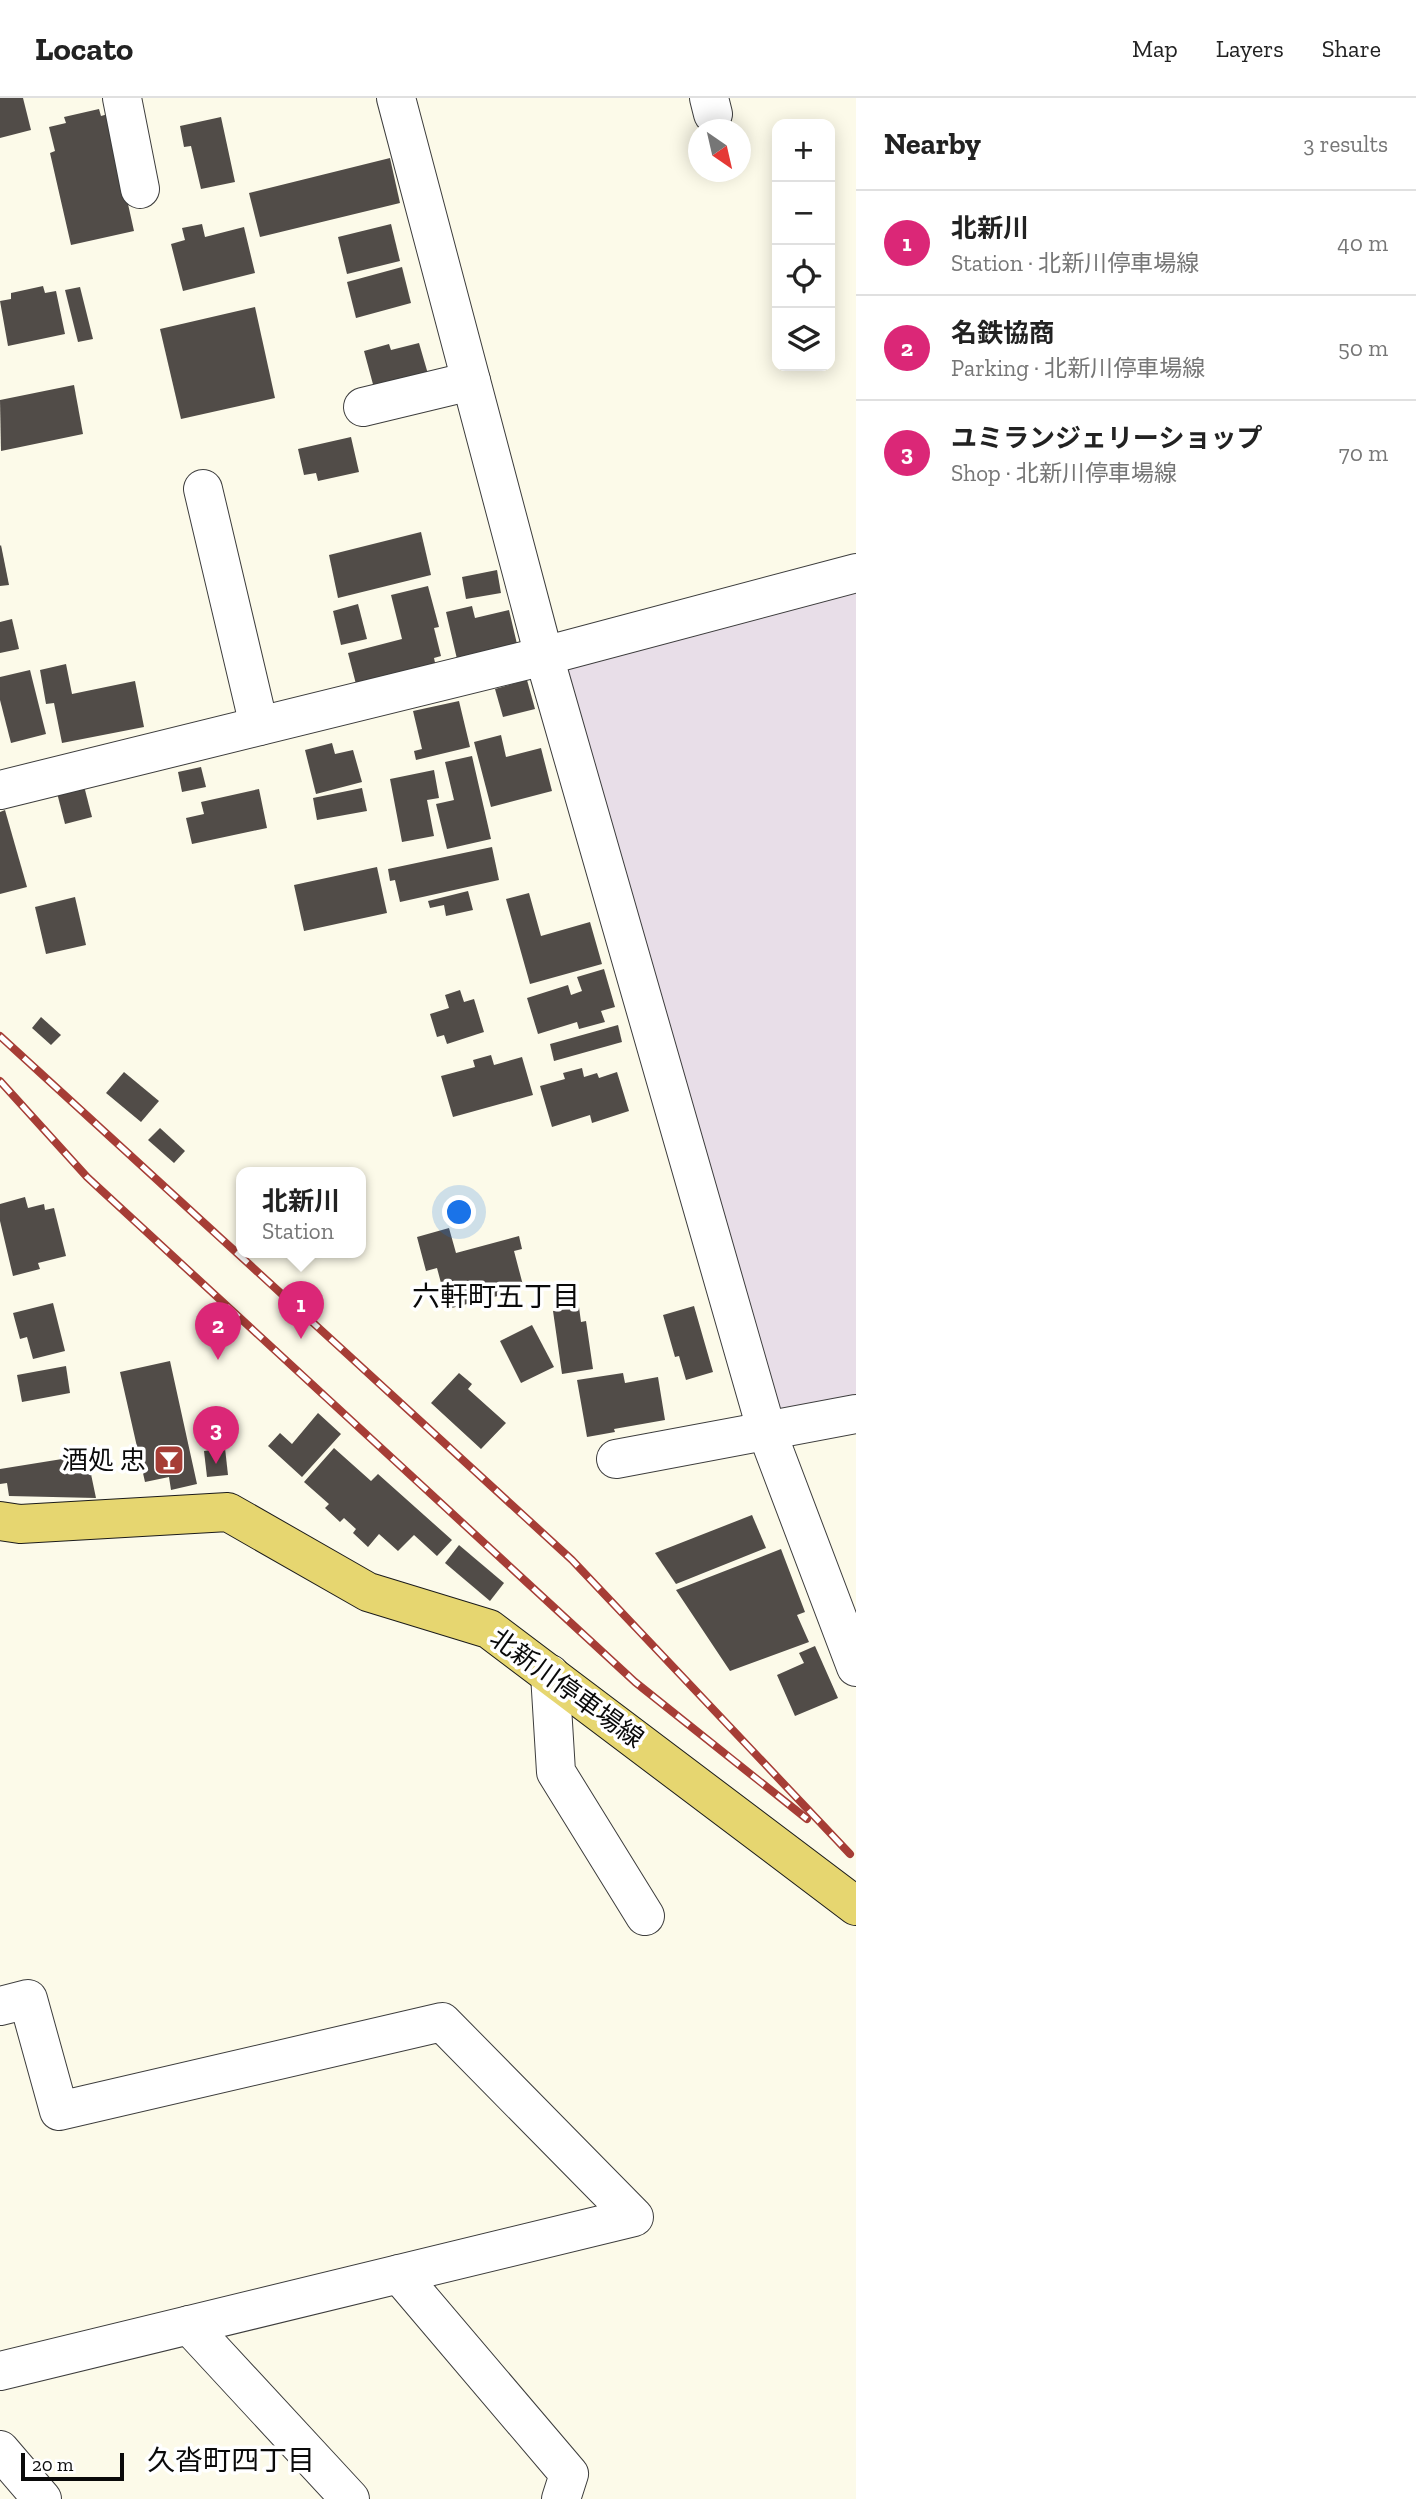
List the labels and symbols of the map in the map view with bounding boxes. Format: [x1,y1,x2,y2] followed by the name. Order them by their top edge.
[688,119,751,182] north arrow
[442,1195,476,1229] your location
[412,1280,580,1313] district label: 六軒町五丁目
[278,1281,324,1339] pin: 1
[195,1302,241,1360] pin: 2
[193,1406,239,1464] pin: 3
[152,1443,186,1477] bar icon: 酒処 忠
[62,1444,146,1476] place label: 酒処 忠
[484,1622,650,1754] street label: 北新川停車場線
[147,2444,315,2477] district label: 久沓町四丁目
[21,2450,124,2482] scale bar

